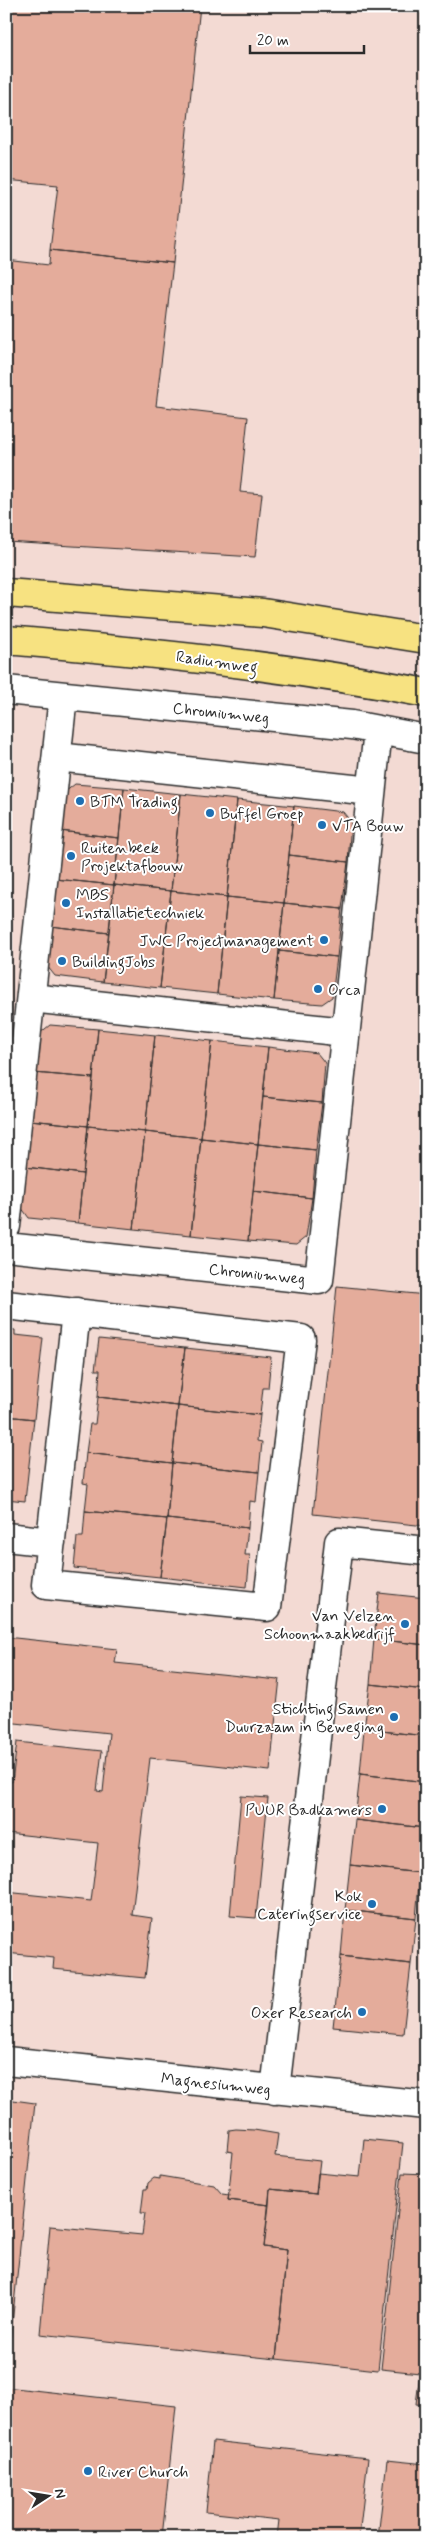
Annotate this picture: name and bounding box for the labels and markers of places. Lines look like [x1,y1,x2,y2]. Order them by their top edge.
place label: BTM Trading [90,792,178,814]
marker: BTM Trading [74,795,86,807]
place label: Buffel Groep [220,804,304,825]
marker: Buffel Groep [204,807,216,819]
place label: VTA Bouw [332,816,403,837]
marker: VTA Bouw [316,819,328,831]
place label: Ruitenbeek Projektafbouw [81,838,183,877]
marker: Ruitenbeek Projektafbouw [65,850,77,862]
place label: MBS Installatietechniek [76,885,204,924]
marker: MBS Installatietechniek [60,897,72,909]
place label: JWC Projectmanagement [139,931,314,953]
marker: JWC Projectmanagement [318,934,330,946]
place label: BuildingJobs [72,952,155,974]
marker: BuildingJobs [56,955,68,967]
place label: Orca [328,980,361,1001]
marker: Orca [312,983,324,995]
place label: Van Velzen Schoonmaakbedrijf [264,1606,395,1645]
marker: Van Velzen Schoonmaakbedrijf [399,1618,411,1630]
place label: Stichting Samen Duurzaam in Beweging [225,1699,384,1739]
marker: Stichting Samen Duurzaam in Beweging [388,1711,400,1723]
place label: PUUR Badkamers [245,1800,372,1821]
marker: PUUR Badkamers [376,1803,388,1815]
place label: Kok Cateringservice [257,1886,362,1926]
marker: Kok Cateringservice [366,1898,378,1910]
place label: Oxer Research [251,2003,352,2024]
marker: Oxer Research [356,2006,368,2018]
place label: River Church [98,2462,188,2483]
marker: River Church [82,2465,94,2477]

